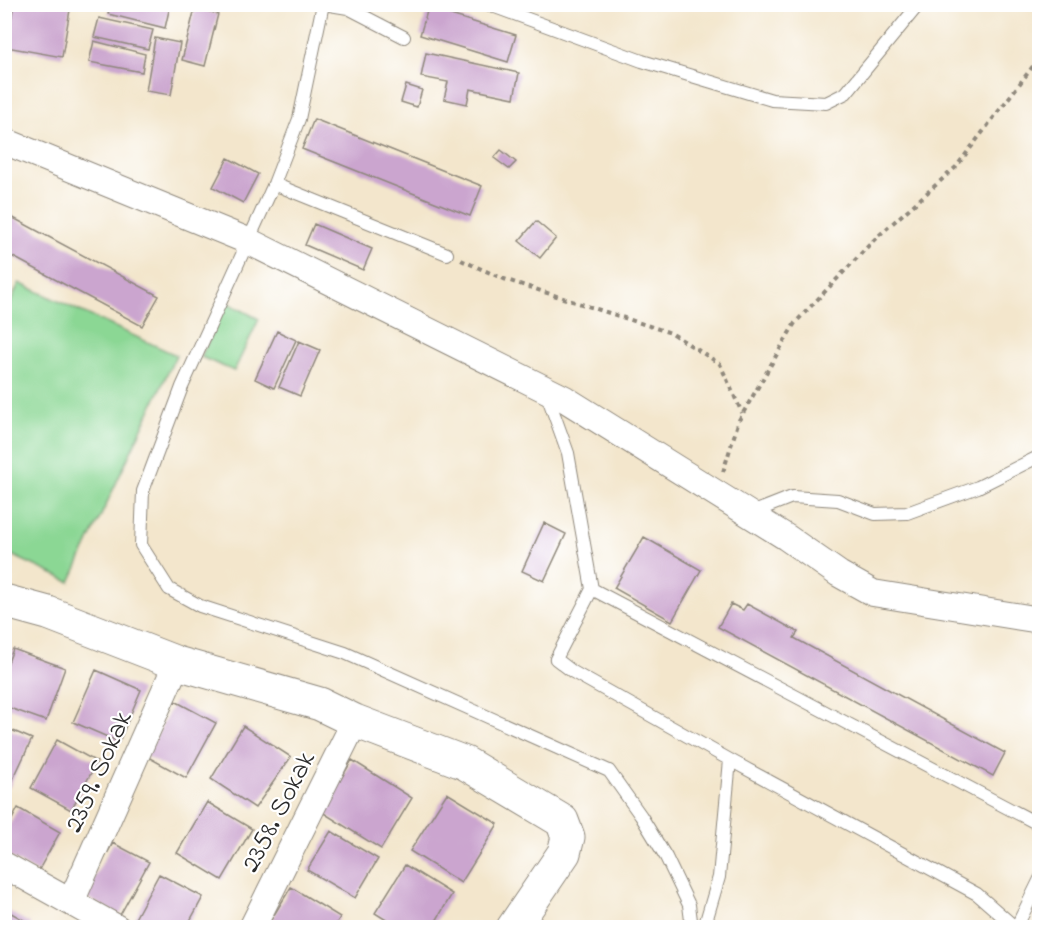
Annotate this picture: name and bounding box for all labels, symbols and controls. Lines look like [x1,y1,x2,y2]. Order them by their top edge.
street label: 2359. Sokak [55,705,143,839]
street label: 2358. Sokak [232,745,326,879]

